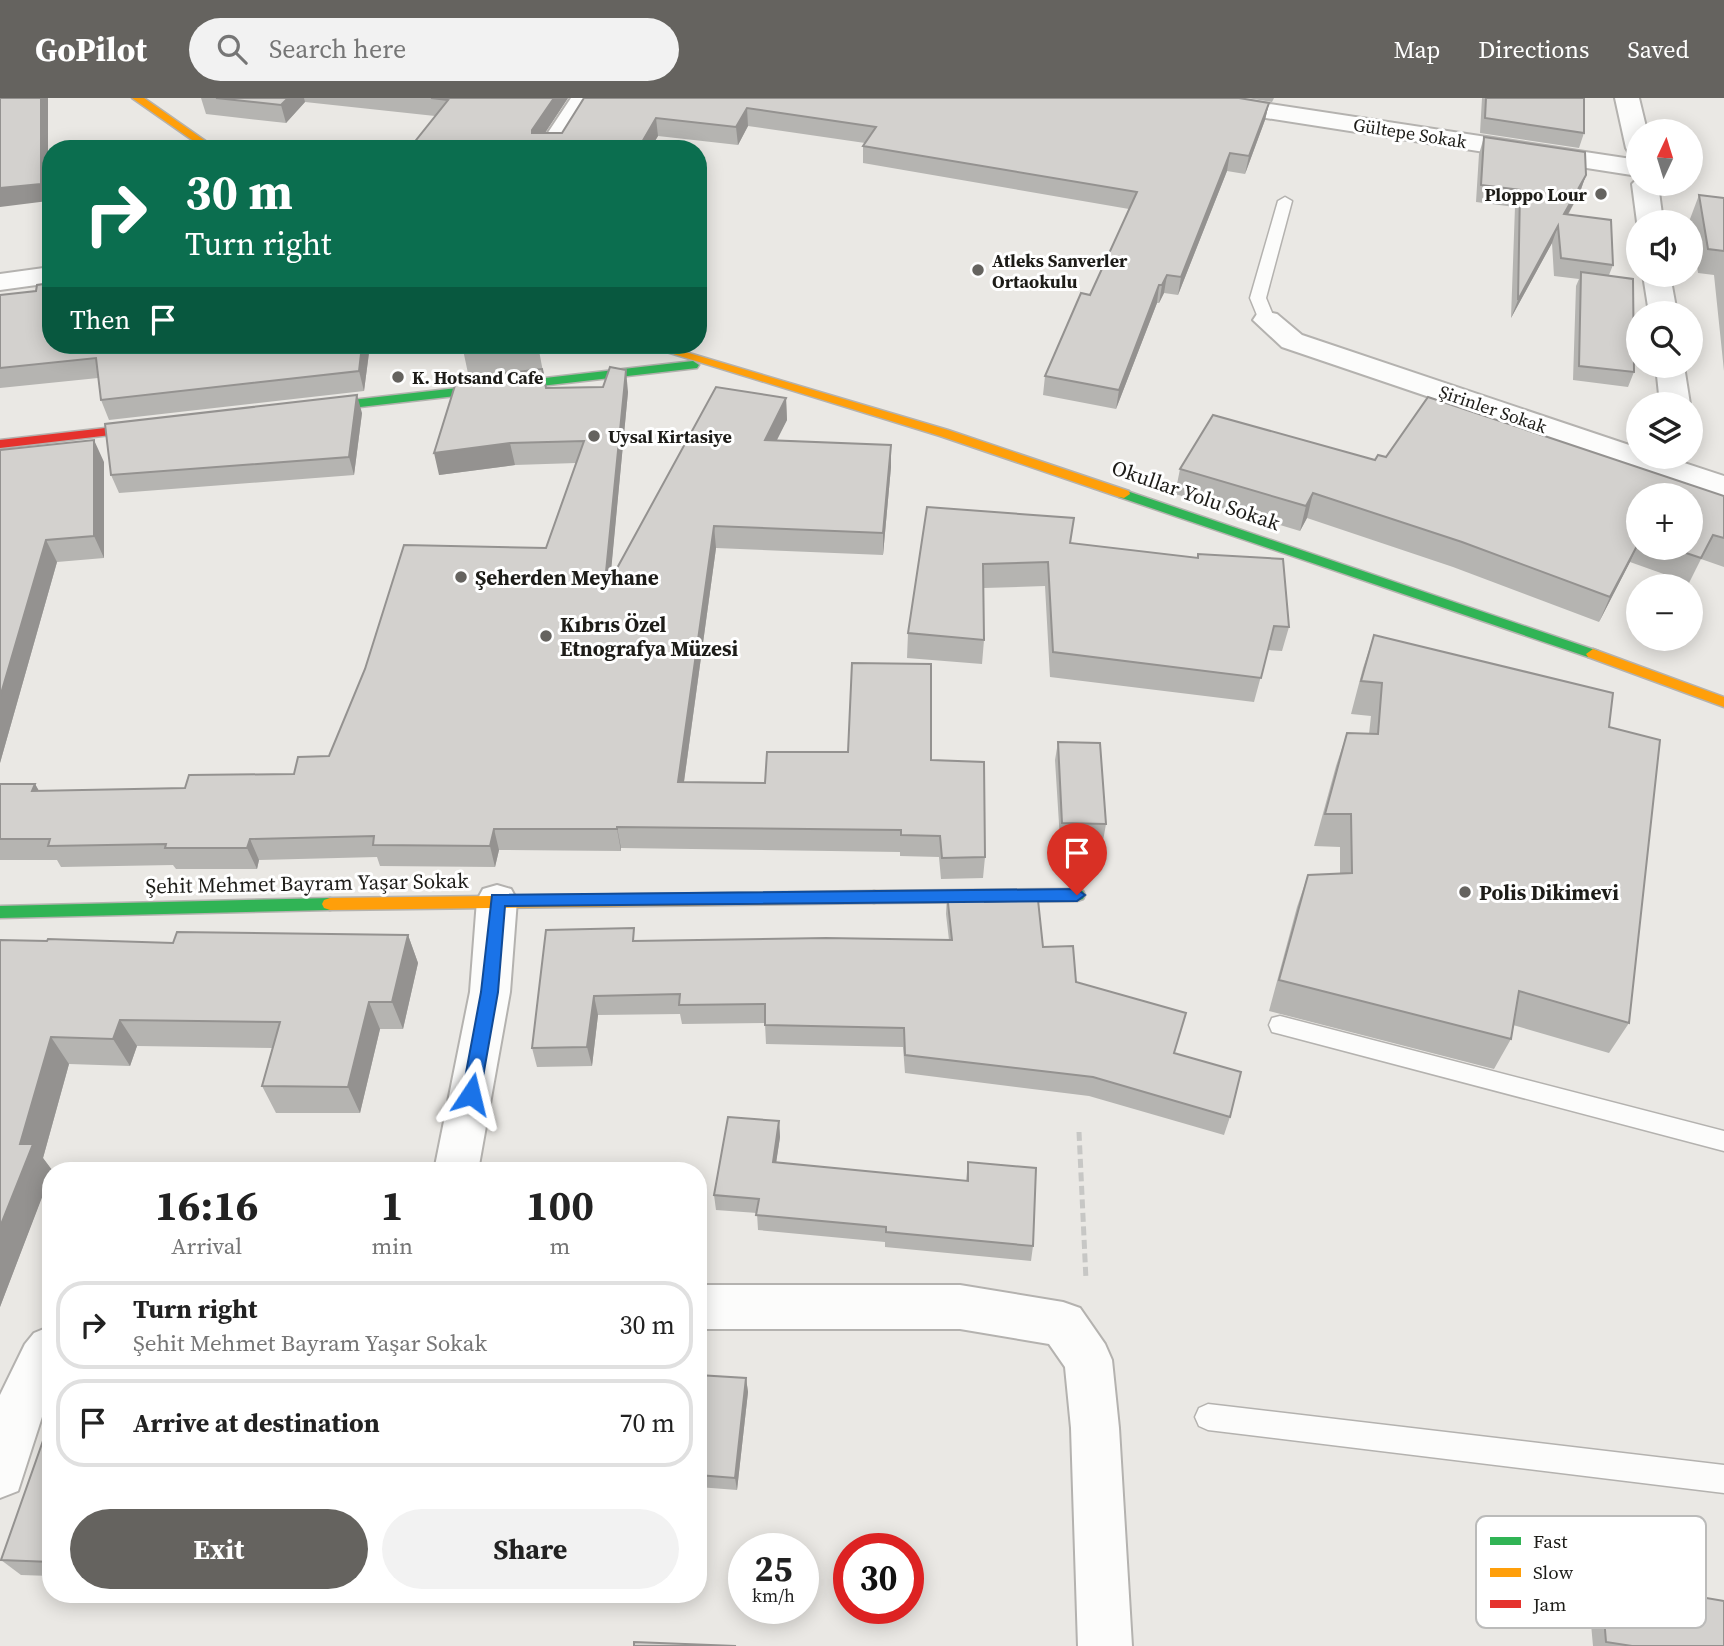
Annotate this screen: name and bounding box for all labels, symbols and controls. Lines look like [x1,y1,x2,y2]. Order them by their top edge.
search box [189,18,679,81]
text: GoPilot [35,27,147,72]
icon: search [213,30,251,68]
text: Search here [269,31,406,67]
text: Map [1393,33,1440,66]
text: Directions [1478,33,1589,66]
text: Saved [1627,33,1689,66]
street label: Gültepe Sokak [1351,112,1469,154]
north arrow [1626,119,1703,196]
map controls [1626,119,1703,651]
text: 30 m [185,158,293,225]
icon: right [70,168,161,259]
place label: Ploppo Lour [1485,182,1588,207]
marker: Ploppo Lour [1593,186,1609,202]
button: sound [1626,210,1703,287]
text: Turn right [185,222,331,266]
place label: Atleks Sanverler Ortaokulu [992,248,1128,294]
marker: Atleks Sanverler Ortaokulu [970,262,986,278]
icon: arrive [144,301,182,339]
button: search [1626,301,1703,378]
text: Then [70,302,130,338]
place label: K. Hotsand Cafe [412,365,543,390]
marker: K. Hotsand Cafe [390,369,406,385]
street label: Şirinler Sokak [1436,379,1550,439]
button: layers [1626,392,1703,469]
place label: Uysal Kirtasiye [608,424,732,449]
marker: Uysal Kirtasiye [586,428,602,444]
street label: Okullar Yolu Sokak [1108,453,1285,538]
button: + [1626,483,1703,560]
place label: Şeherden Meyhane [475,563,659,592]
marker: Şeherden Meyhane [453,569,469,585]
button: − [1626,574,1703,651]
place label: Kıbrıs Özel Etnografya Müzesi [560,610,739,663]
marker: Kıbrıs Özel Etnografya Müzesi [538,628,554,644]
pin [1047,823,1107,895]
icon: arrive [1058,834,1096,872]
street label: Şehit Mehmet Bayram Yaşar Sokak [145,866,469,900]
place label: Polis Dikimevi [1479,878,1619,907]
marker: Polis Dikimevi [1457,884,1473,900]
position arrow [434,1057,508,1131]
text: 16:16 [155,1176,259,1234]
text: 1 [381,1176,404,1234]
text: 100 [526,1176,594,1234]
text: Arrival [171,1230,242,1262]
text: min [371,1230,413,1262]
text: m [550,1230,570,1262]
text: Turn right [133,1291,257,1327]
icon: right [74,1306,112,1344]
text: 30 m [620,1307,675,1343]
text: Şehit Mehmet Bayram Yaşar Sokak [133,1327,487,1359]
icon: arrive [74,1404,112,1442]
text: Arrive at destination [133,1405,380,1441]
text: 70 m [620,1405,675,1441]
button: Exit [70,1509,368,1589]
button: Share [382,1509,679,1589]
legend [1476,1516,1706,1628]
text: Fast [1533,1528,1568,1554]
speed limit sign: 30 [833,1533,924,1624]
text: 25 [755,1545,792,1593]
text: Slow [1533,1559,1574,1585]
text: km/h [752,1583,795,1608]
text: Jam [1532,1591,1566,1617]

